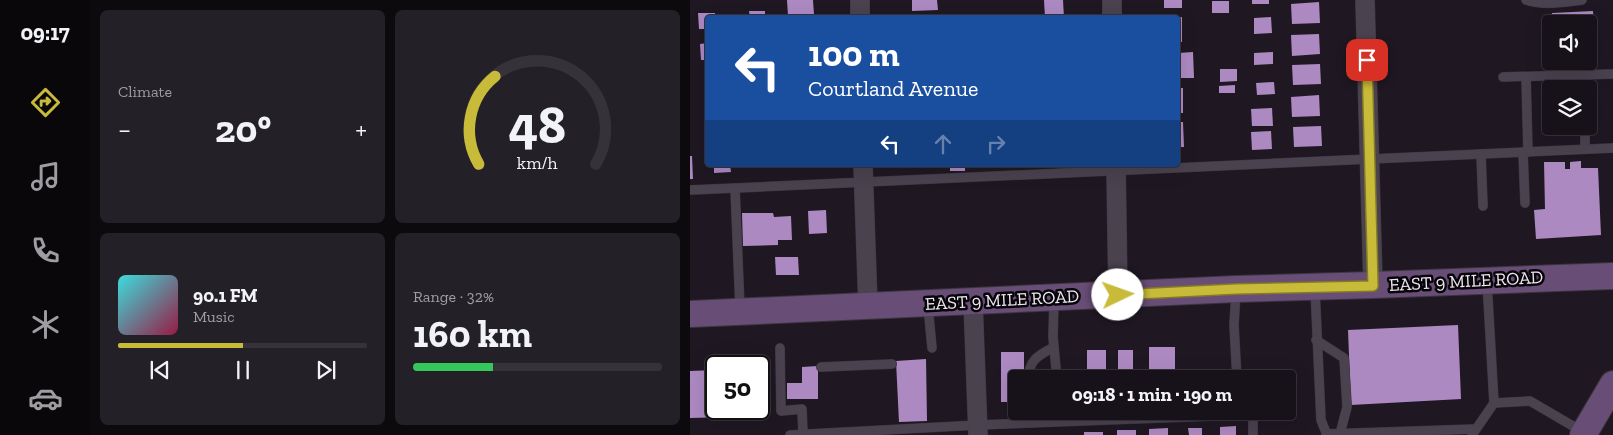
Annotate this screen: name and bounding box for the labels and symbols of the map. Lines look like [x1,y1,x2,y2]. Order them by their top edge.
pin [1346,39,1388,81]
street label: EAST 9 MILE ROAD [1388,266,1544,296]
position arrow [1091,268,1143,320]
street label: EAST 9 MILE ROAD [924,285,1080,315]
speed limit sign: 50 [705,355,770,420]

